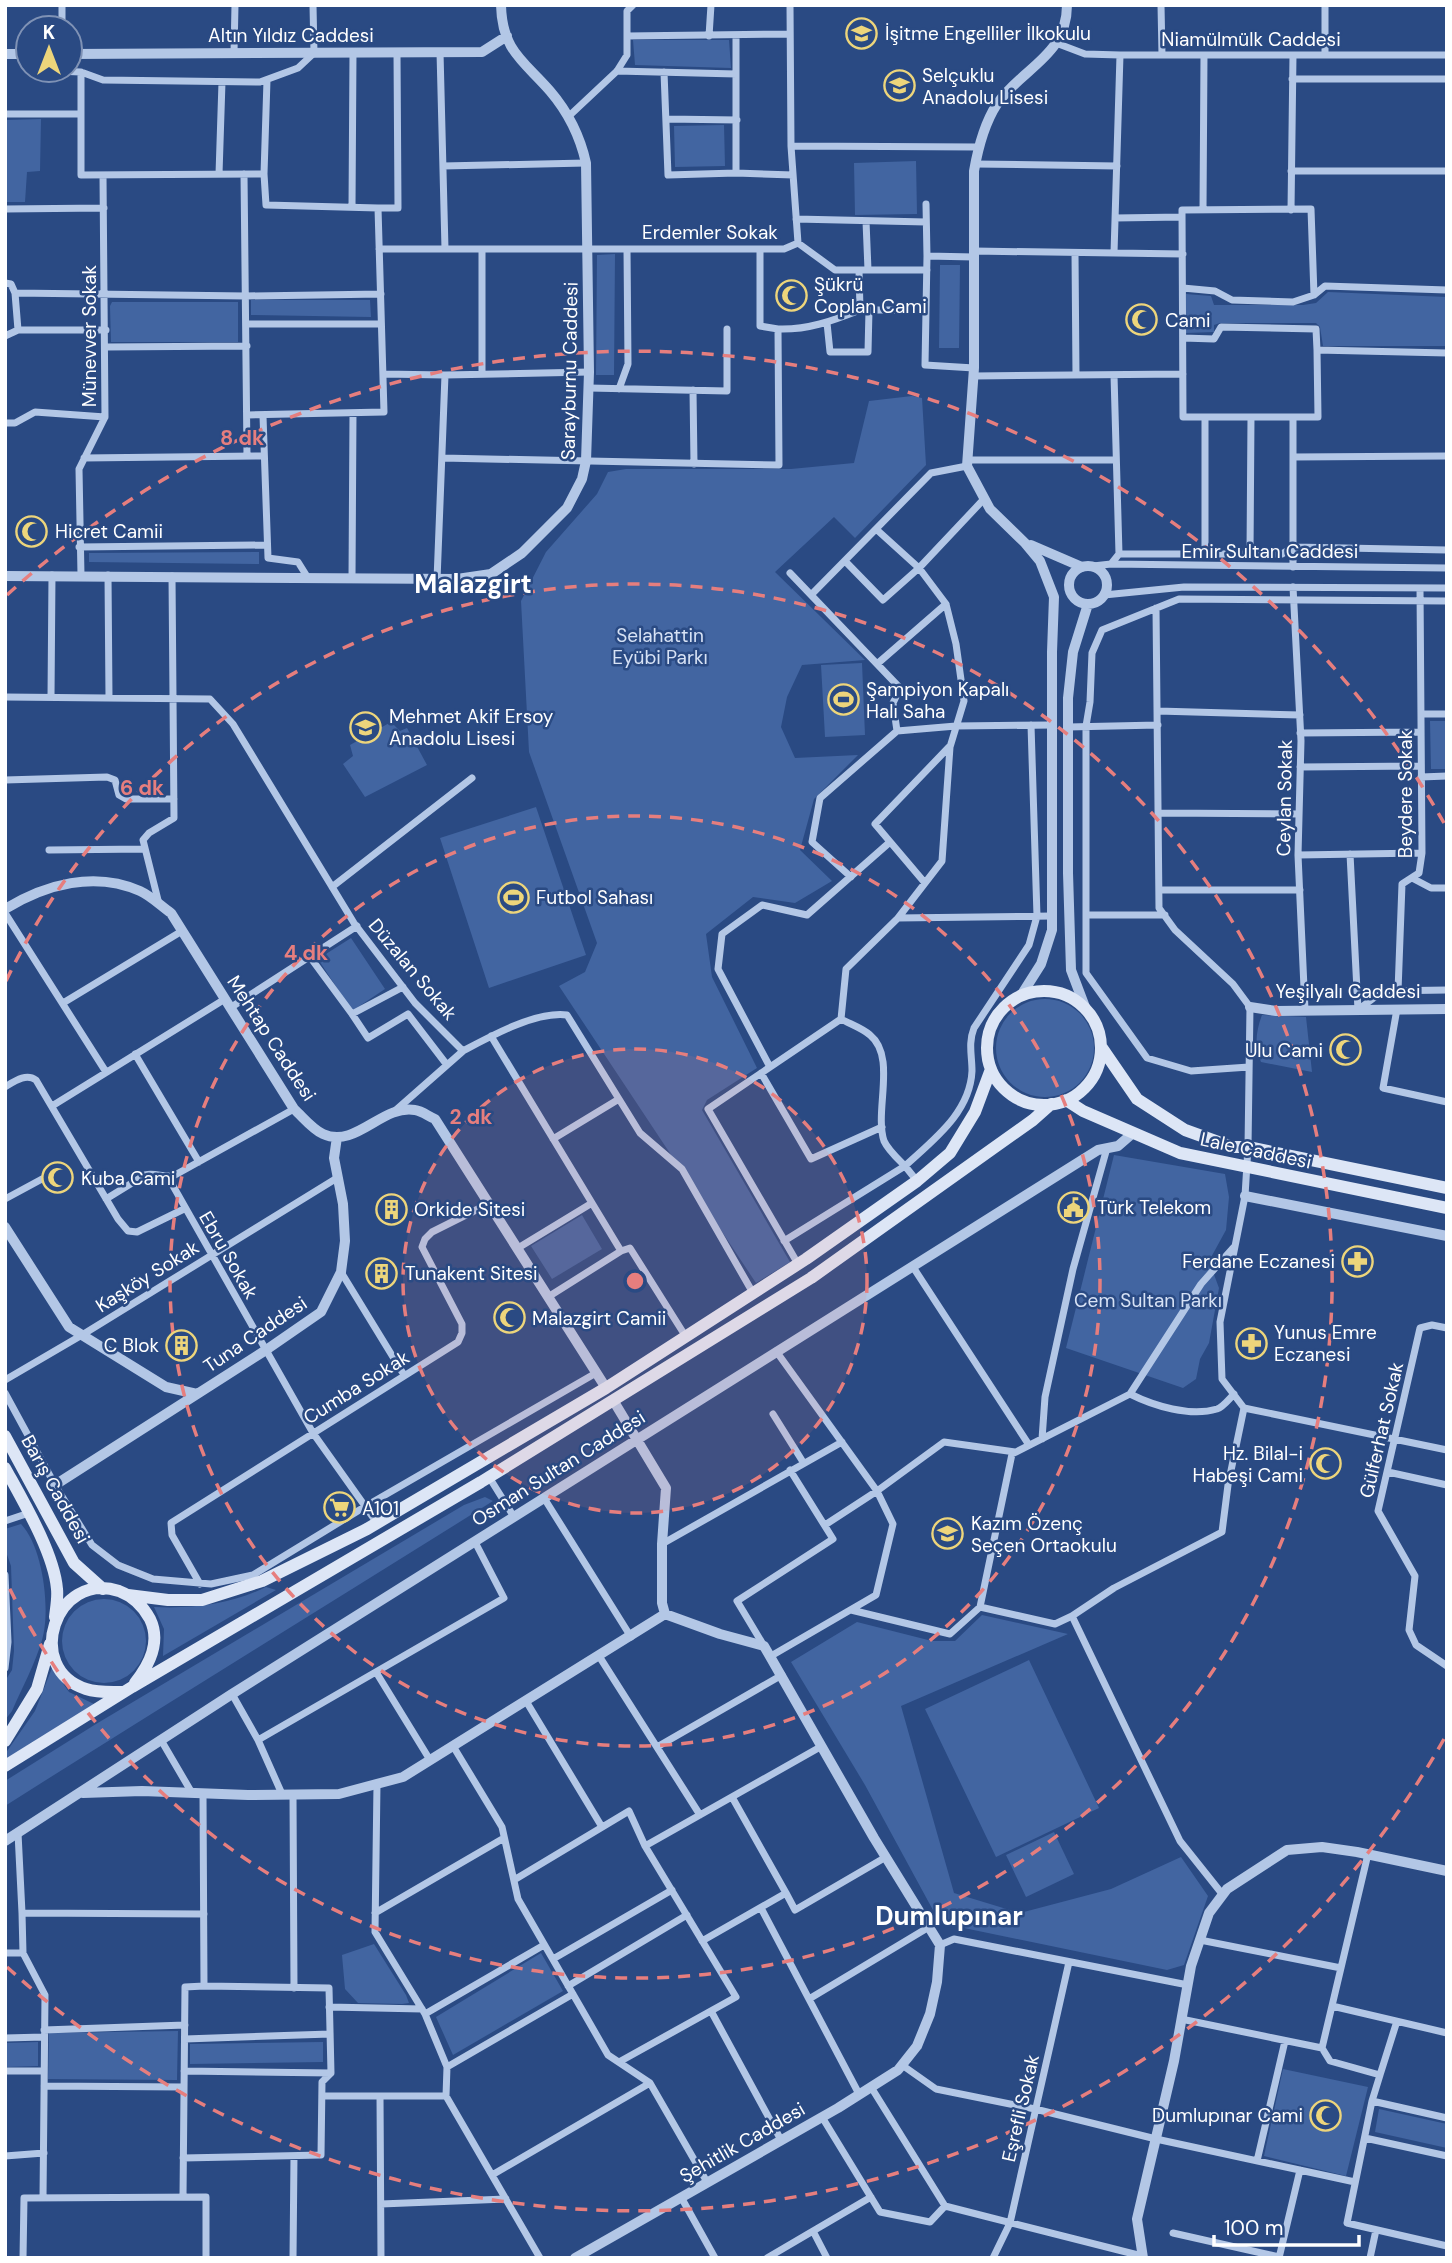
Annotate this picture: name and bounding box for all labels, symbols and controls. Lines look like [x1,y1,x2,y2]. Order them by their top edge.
north arrow [14,14,84,84]
school or university icon: İşitme Engelliler İlkokulu [845,16,879,50]
text: K [43,20,55,45]
place label: İşitme Engelliler İlkokulu [885,21,1091,46]
street label: Altın Yıldız Caddesi [208,23,374,48]
street label: Niamülmülk Caddesi [1161,27,1341,52]
place label: Selçuklu Anadolu Lisesi [922,63,1048,110]
school or university icon: Selçuklu Anadolu Lisesi [882,69,916,103]
street label: Erdemler Sokak [642,220,778,245]
street label: Münevver Sokak [77,264,102,407]
place label: Şükrü Coplan Cami [814,272,927,319]
mosque icon: Şükrü Coplan Cami [774,278,808,312]
street label: Sarayburnu Caddesi [555,282,584,460]
mosque icon: Cami [1125,303,1159,337]
place label: Cami [1165,308,1210,333]
text: 8 dk [220,424,264,452]
mosque icon: Hicret Camii [15,514,49,548]
place label: Hicret Camii [55,519,163,544]
street label: Emir Sultan Caddesi [1182,539,1358,564]
district label: Malazgirt [414,567,532,601]
park label: Selahattin Eyübi Parkı [612,623,708,670]
place label: Şampiyon Kapalı Halı Saha [866,677,1009,724]
sports icon: Şampiyon Kapalı Halı Saha [826,683,860,717]
place label: Mehmet Akif Ersoy Anadolu Lisesi [389,704,554,751]
school or university icon: Mehmet Akif Ersoy Anadolu Lisesi [349,710,383,744]
street label: Beydere Sokak [1393,729,1418,858]
street label: Ceylan Sokak [1271,739,1298,857]
text: 6 dk [120,774,164,802]
sports icon: Futbol Sahası [496,880,530,914]
place label: Futbol Sahası [536,885,653,910]
street label: Düzalan Sokak [363,913,463,1026]
text: 4 dk [284,939,328,967]
street label: Mehtap Caddesi [222,971,322,1106]
street label: Yeşilyalı Caddesi [1275,979,1421,1004]
mosque icon: Ulu Cami [1329,1033,1363,1067]
place label: Ulu Cami [1245,1038,1323,1063]
text: 2 dk [450,1103,492,1131]
street label: Lale Caddesi [1198,1127,1314,1174]
mosque icon: Kuba Cami [41,1161,75,1195]
place label: Kuba Cami [81,1166,175,1191]
public building icon: Türk Telekom [1057,1190,1091,1224]
building icon: Orkide Sitesi [374,1192,408,1226]
place label: Türk Telekom [1097,1195,1211,1220]
place label: Orkide Sitesi [414,1197,525,1222]
street label: Ebru Sokak [193,1207,264,1304]
street label: Kaşköy Sokak [91,1235,204,1318]
pharmacy icon: Ferdane Eczanesi [1341,1244,1375,1278]
place label: Ferdane Eczanesi [1182,1249,1335,1274]
building icon: Tunakent Sitesi [365,1256,399,1290]
place label: Tunakent Sitesi [405,1261,538,1286]
centre of rings [623,1269,647,1293]
park label: Cem Sultan Parkı [1074,1288,1222,1313]
street label: Tuna Caddesi [199,1291,312,1378]
mosque icon: Malazgirt Camii [492,1301,526,1335]
place label: Malazgirt Camii [532,1306,666,1331]
place label: Yunus Emre Eczanesi [1274,1320,1377,1367]
pharmacy icon: Yunus Emre Eczanesi [1234,1326,1268,1360]
building icon: C Blok [165,1328,199,1362]
place label: C Blok [104,1333,159,1358]
street label: Cumba Sokak [299,1345,414,1430]
street label: Gülferhat Sokak [1354,1359,1409,1500]
street label: Osman Sultan Caddesi [467,1405,650,1532]
street label: Barış Caddesi [15,1431,96,1548]
place label: Hz. Bilal-i Habeşi Cami [1192,1441,1303,1488]
mosque icon: Hz. Bilal-i Habeşi Cami [1309,1447,1343,1481]
supermarket icon: A101 [322,1491,356,1525]
place label: A101 [362,1496,399,1521]
place label: Kazım Özenç Seçen Ortaokulu [971,1511,1117,1558]
school or university icon: Kazım Özenç Seçen Ortaokulu [931,1517,965,1551]
district label: Dumlupınar [875,1899,1023,1933]
street label: Eşrefli Sokak [996,2051,1045,2164]
street label: Şehitlik Caddesi [675,2096,809,2188]
mosque icon: Dumlupınar Cami [1309,2098,1343,2132]
place label: Dumlupınar Cami [1152,2103,1303,2128]
scale bar [1214,2204,1359,2248]
text: 100 m [1224,2214,1284,2242]

